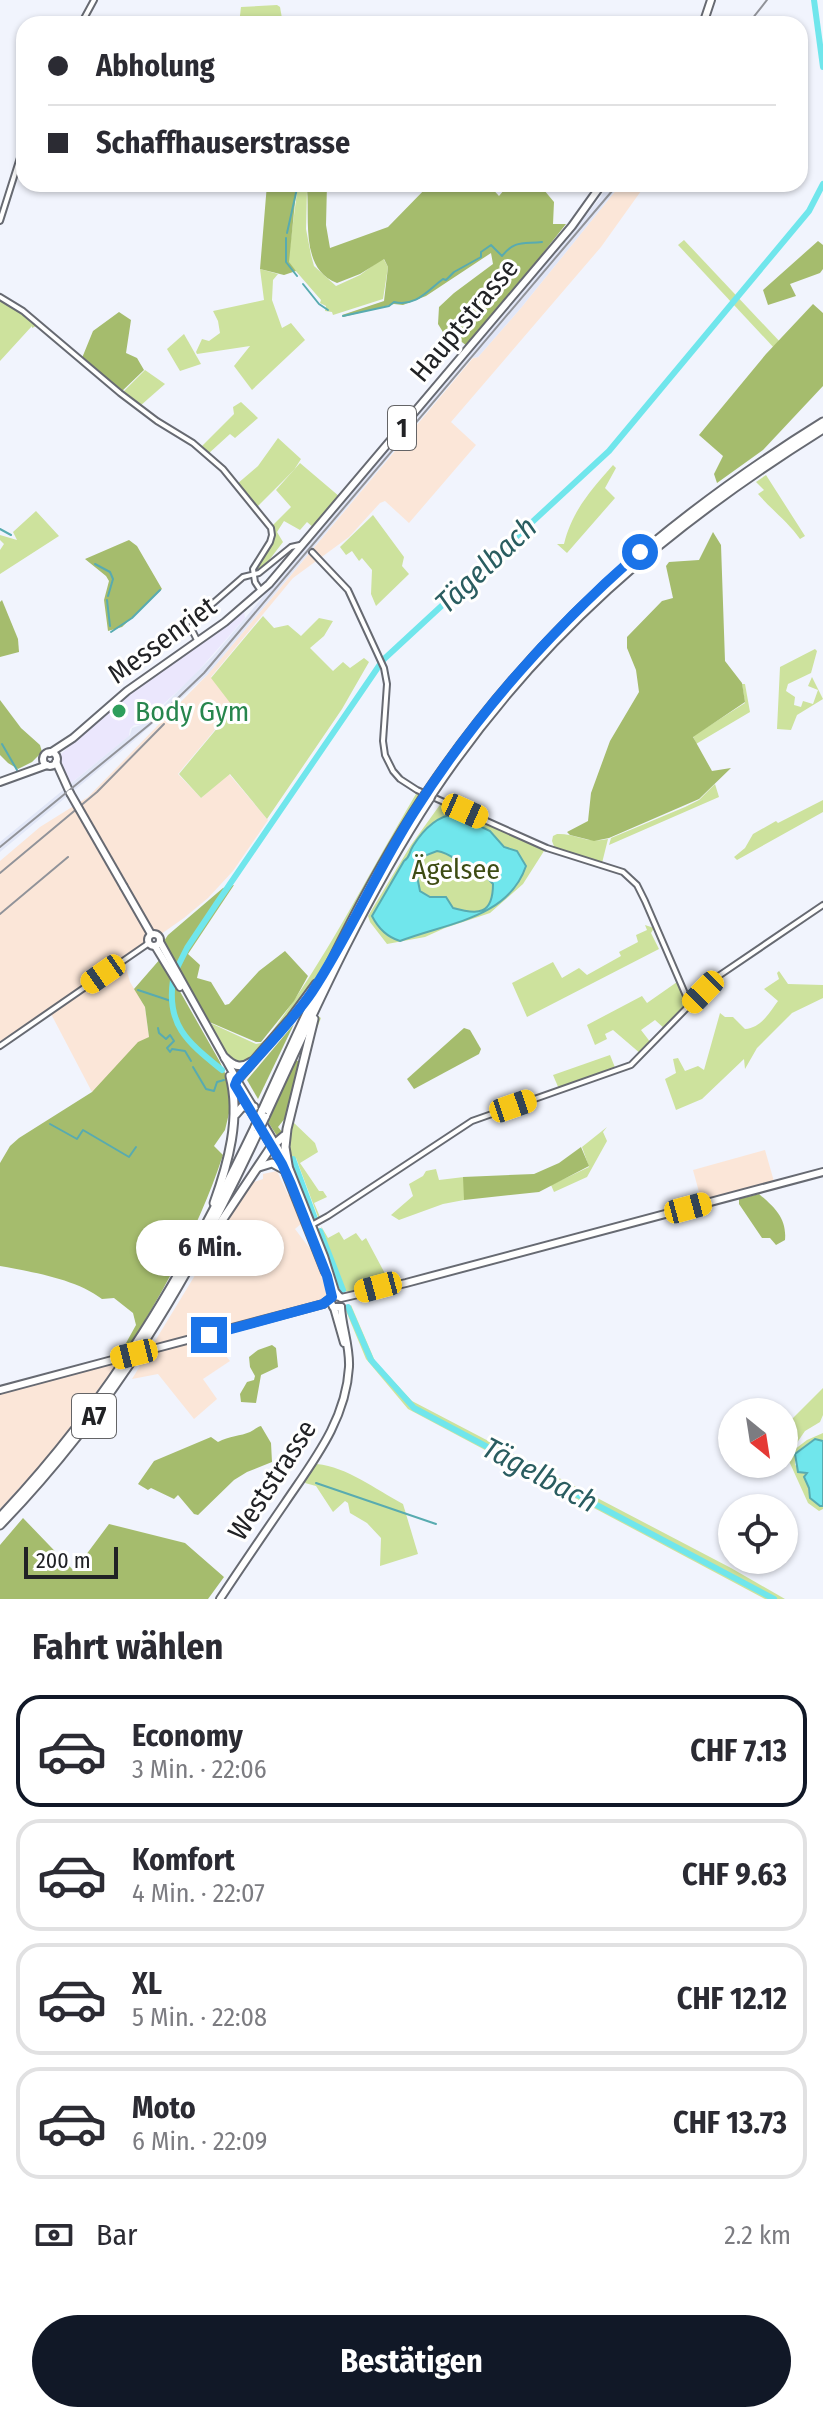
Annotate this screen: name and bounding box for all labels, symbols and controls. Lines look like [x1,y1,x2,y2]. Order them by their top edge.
text: Abholung [96,48,215,84]
text: Schaffhauserstrasse [96,125,350,161]
street label: Hauptstrasse [403,252,525,388]
road number: 1 [388,406,416,450]
water label: Tägelbach [428,509,544,621]
route start [622,534,658,570]
street label: Messenriet [101,589,223,690]
place label: Body Gym [135,695,249,728]
marker: Body Gym [110,702,128,720]
car [438,790,492,832]
park label: Ägelsee [412,853,500,886]
car [76,950,130,998]
car [678,966,728,1018]
car [486,1087,540,1125]
car [662,1190,714,1226]
callout: 6 Min. [135,1219,283,1275]
text: 6 Min. [178,1232,242,1263]
car [352,1269,404,1305]
route end [191,1317,227,1353]
car [108,1337,160,1371]
road number: A7 [72,1394,116,1438]
north arrow [718,1398,798,1478]
map controls [718,1398,798,1574]
street label: Weststrasse [221,1414,323,1546]
water label: Tägelbach [476,1430,604,1520]
button: locate [718,1494,798,1574]
scale bar [24,1543,118,1579]
text: 200 m [36,1547,91,1574]
text: Fahrt wählen [32,1625,223,1669]
icon: car [36,1715,108,1787]
text: Economy [132,1718,243,1754]
text: CHF 7.13 [690,1733,787,1769]
text: 3 Min. · 22:06 [132,1754,267,1785]
icon: car [36,1839,108,1911]
text: Komfort [132,1842,235,1878]
text: CHF 9.63 [682,1857,787,1893]
text: 4 Min. · 22:07 [132,1878,265,1909]
icon: car [36,1963,108,2035]
text: XL [132,1966,162,2002]
text: CHF 12.12 [677,1981,787,2017]
text: 5 Min. · 22:08 [132,2002,267,2033]
icon: car [36,2087,108,2159]
text: Moto [132,2090,196,2126]
text: CHF 13.73 [673,2105,787,2141]
text: 6 Min. · 22:09 [132,2126,267,2157]
icon: cash [32,2213,76,2257]
text: Bar [96,2217,138,2253]
text: 2.2 km [724,2220,791,2251]
button: Bestätigen [32,2315,791,2407]

